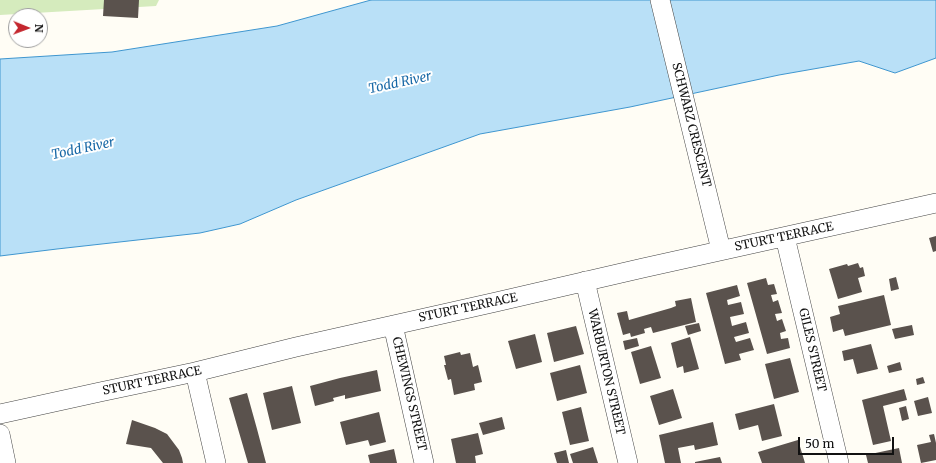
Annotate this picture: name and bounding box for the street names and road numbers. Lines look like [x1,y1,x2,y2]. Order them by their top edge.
street label: SCHWARZ CRESCENT [669,61,713,189]
street label: STURT TERRACE [733,220,835,254]
street label: STURT TERRACE [417,291,519,325]
street label: GILES STREET [795,307,829,393]
street label: WARBURTON STREET [584,308,628,436]
street label: CHEWINGS STREET [389,336,429,452]
street label: STURT TERRACE [101,364,203,398]

